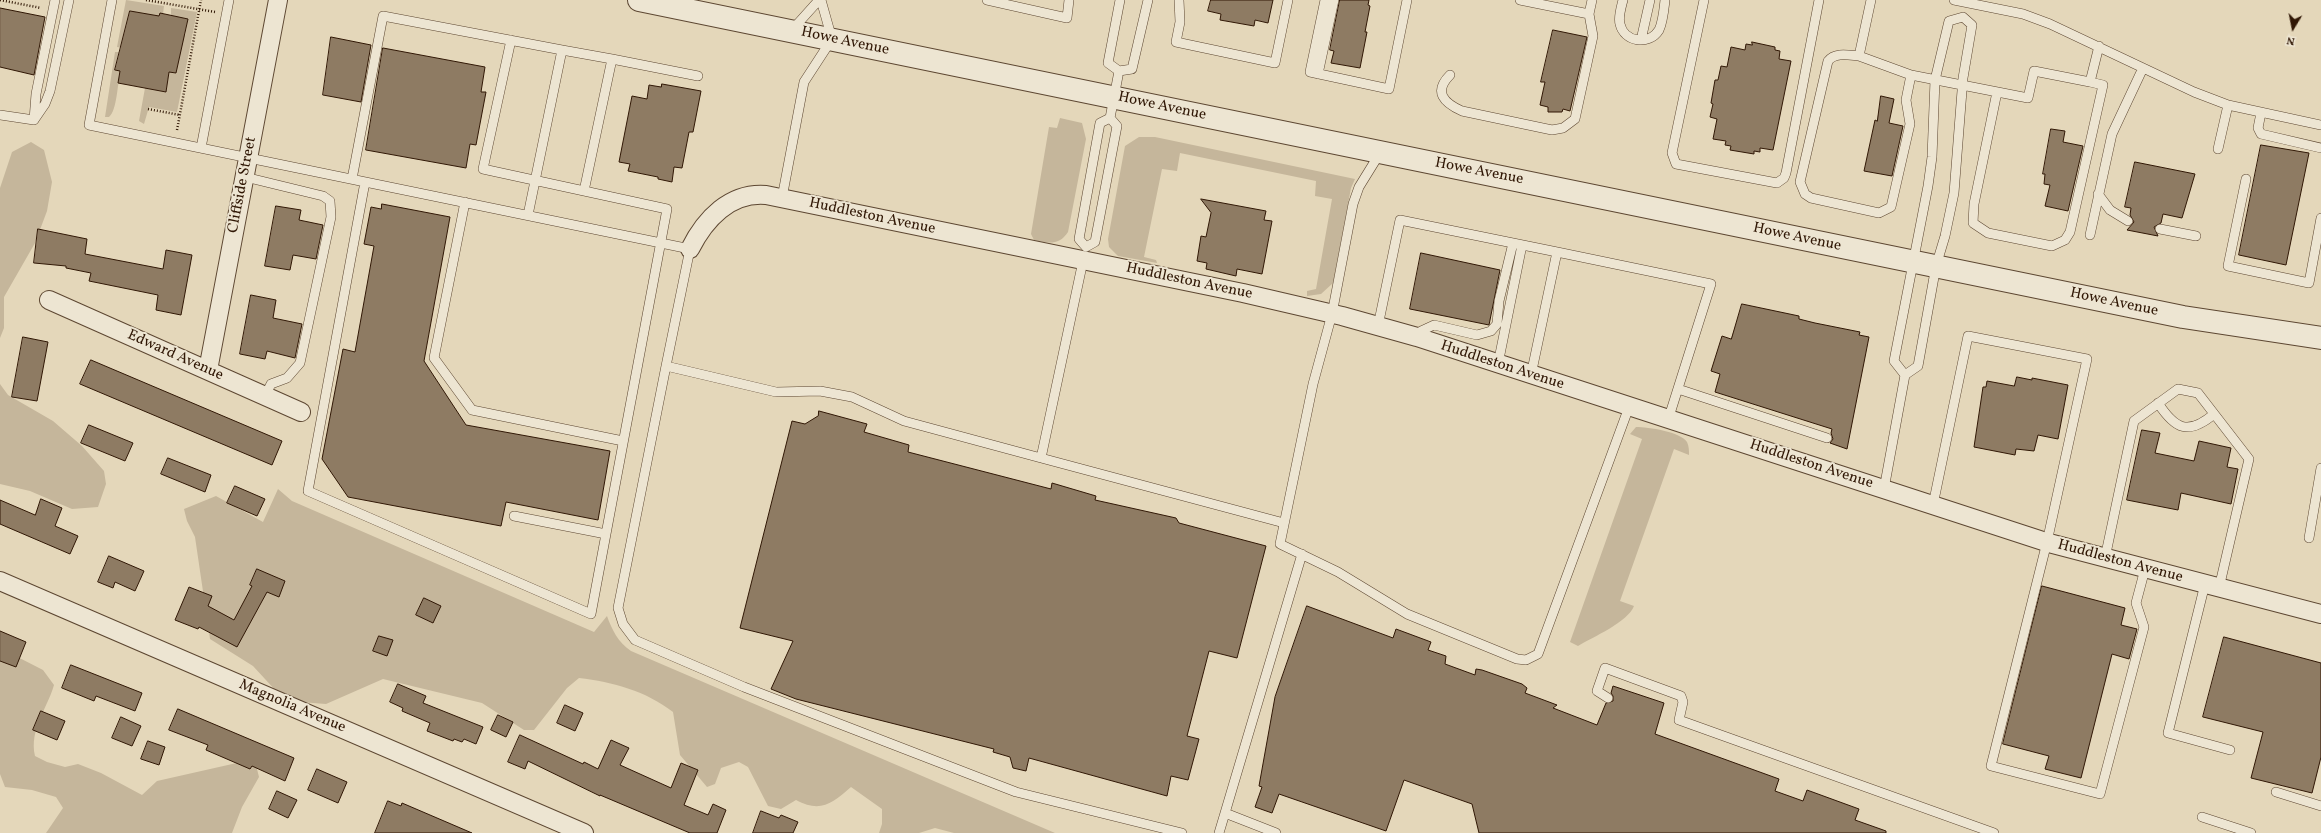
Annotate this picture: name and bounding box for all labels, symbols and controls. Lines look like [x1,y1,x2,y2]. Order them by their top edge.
north arrow [2273,8,2313,48]
street label: Howe Avenue [799,24,891,60]
text: N [2286,32,2296,48]
street label: Howe Avenue [1116,89,1208,125]
street label: Cliffside Street [225,135,261,235]
street label: Howe Avenue [1433,155,1525,189]
street label: Huddleston Avenue [807,195,937,239]
street label: Howe Avenue [1751,220,1843,256]
street label: Huddleston Avenue [1124,260,1254,304]
street label: Howe Avenue [2068,285,2160,321]
street label: Edward Avenue [124,327,226,385]
street label: Huddleston Avenue [1438,338,1566,394]
street label: Huddleston Avenue [1747,437,1875,493]
street label: Huddleston Avenue [2055,537,2185,587]
street label: Magnolia Avenue [236,676,348,738]

